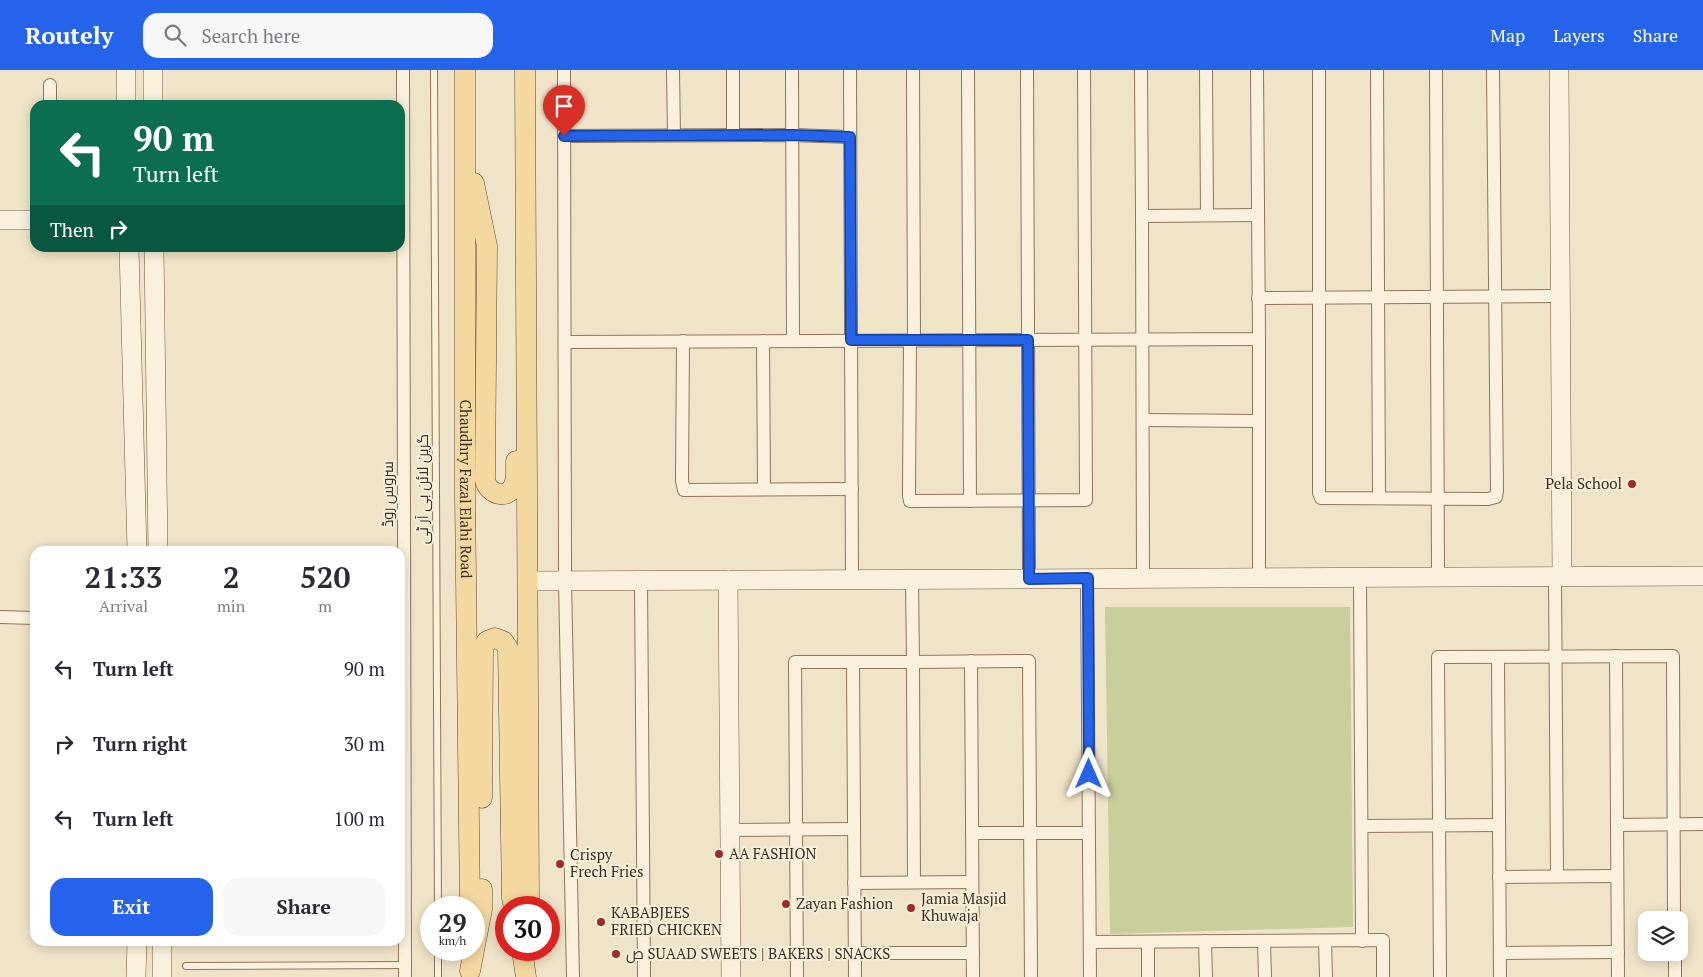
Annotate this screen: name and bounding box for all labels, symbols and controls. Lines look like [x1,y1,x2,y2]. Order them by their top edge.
search box [143,13,493,58]
text: Routely [25,19,113,51]
icon: search [161,21,189,49]
text: Search here [201,23,300,48]
text: Map [1490,23,1525,47]
text: Layers [1553,23,1605,47]
text: Share [1633,23,1678,47]
pin [543,85,585,136]
icon: arrive [550,92,578,120]
text: 90 m [133,115,214,161]
icon: left [50,120,115,185]
text: Turn left [133,159,219,188]
icon: right [104,215,132,243]
text: Then [50,217,94,242]
street label: Chaudhry Fazal Elahi Road [456,399,477,579]
street label: گرین لائن بی آر ٹی [412,434,433,544]
street label: سروس روڈ [377,461,398,527]
place label: Pela School [1545,473,1622,493]
marker: Pela School [1626,478,1638,490]
text: 21:33 [84,557,163,597]
text: 2 [223,557,240,597]
text: 520 [300,557,351,597]
text: Arrival [99,595,148,617]
text: min [217,595,245,617]
text: m [318,595,332,617]
icon: left [50,655,78,683]
text: Turn left [93,656,174,681]
text: 90 m [344,656,385,681]
icon: right [50,730,78,758]
text: Turn right [93,731,187,756]
text: 30 m [344,731,385,756]
position arrow [1062,747,1114,799]
icon: left [50,805,78,833]
text: Turn left [93,806,174,831]
text: 100 m [334,806,385,831]
place label: AA FASHION [729,843,816,863]
place label: Crispy Frech Fries [570,844,643,881]
marker: AA FASHION [713,848,725,860]
marker: Crispy Frech Fries [554,858,566,870]
button: Exit [50,878,213,936]
button: Share [223,878,385,936]
place label: Jamia Masjid Khuwaja [921,888,1007,925]
place label: Zayan Fashion [796,893,893,913]
speed limit sign: 30 [495,896,560,961]
marker: Zayan Fashion [780,898,792,910]
place label: KABABJEES FRIED CHICKEN [611,902,722,939]
marker: Jamia Masjid Khuwaja [905,902,917,914]
text: 29 [438,906,467,939]
map controls [1638,911,1688,961]
button: layers [1638,911,1688,961]
marker: KABABJEES FRIED CHICKEN [595,916,607,928]
text: km/h [439,933,466,948]
place label: ص SUAAD SWEETS | BAKERS | SNACKS [626,943,890,964]
marker: ص SUAAD SWEETS | BAKERS | SNACKS [610,948,622,960]

